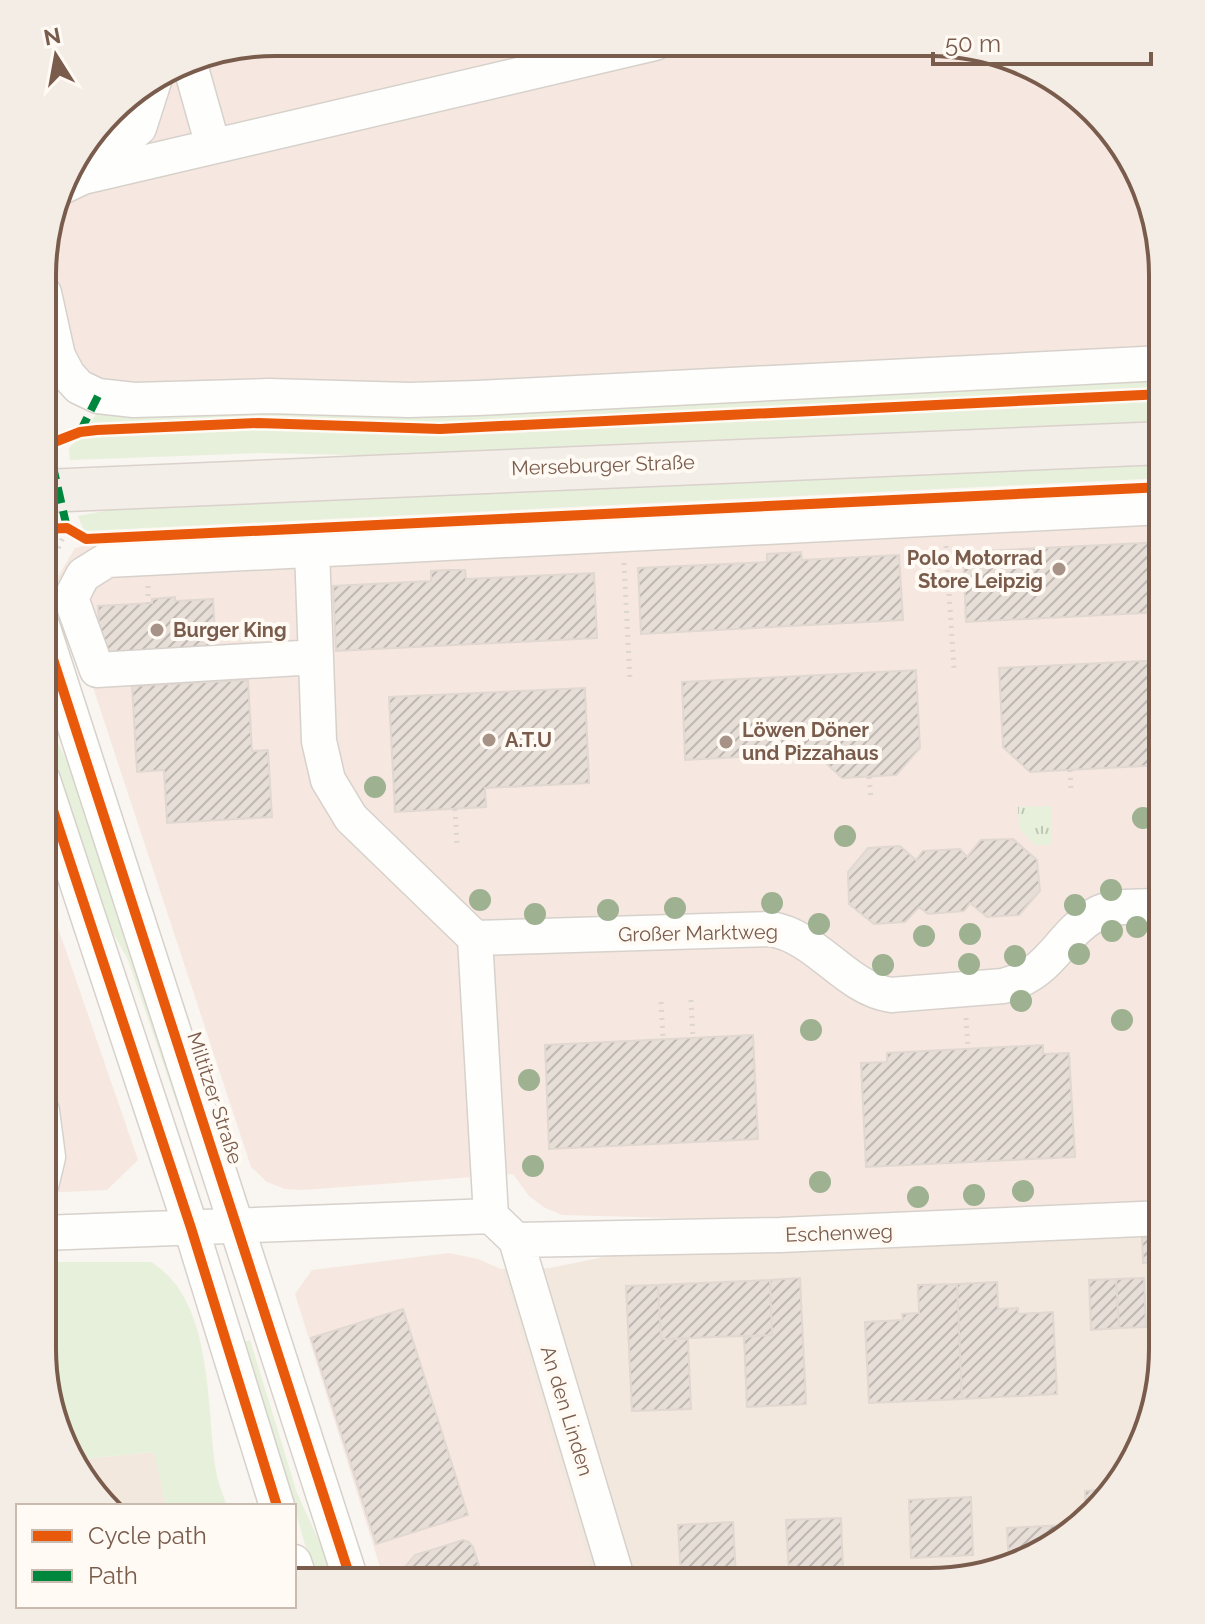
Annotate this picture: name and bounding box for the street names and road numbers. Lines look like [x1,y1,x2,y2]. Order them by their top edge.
street label: Merseburger Straße [511,450,695,480]
street label: Großer Marktweg [618,920,778,946]
street label: Miltitzer Straße [182,1029,248,1167]
street label: Eschenweg [785,1219,893,1247]
street label: An den Linden [536,1343,598,1479]

